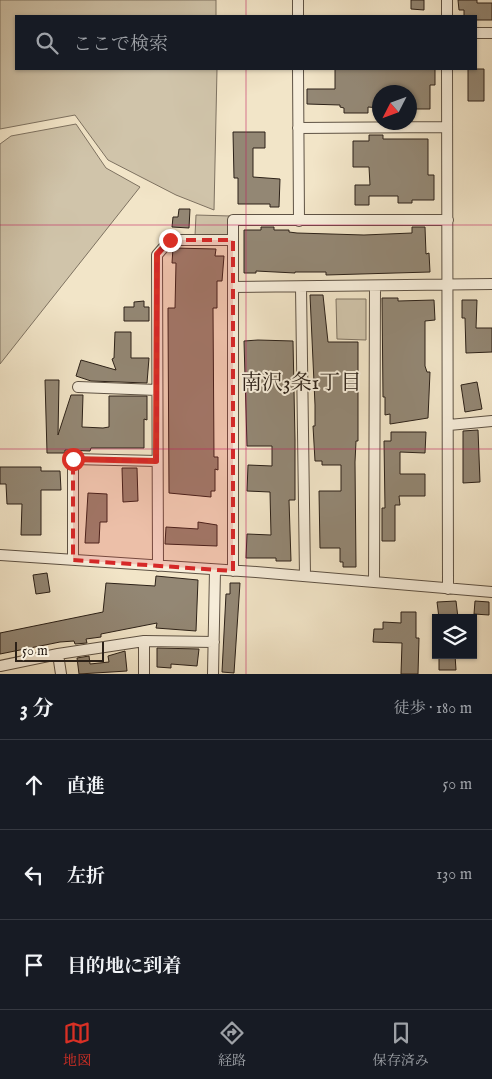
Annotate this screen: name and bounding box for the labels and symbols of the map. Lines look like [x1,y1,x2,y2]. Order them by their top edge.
north arrow [372,85,417,130]
route end [159,229,182,252]
district label: 南沢3条1丁目 [241,370,361,397]
route start [62,448,85,471]
scale bar [15,639,104,662]

